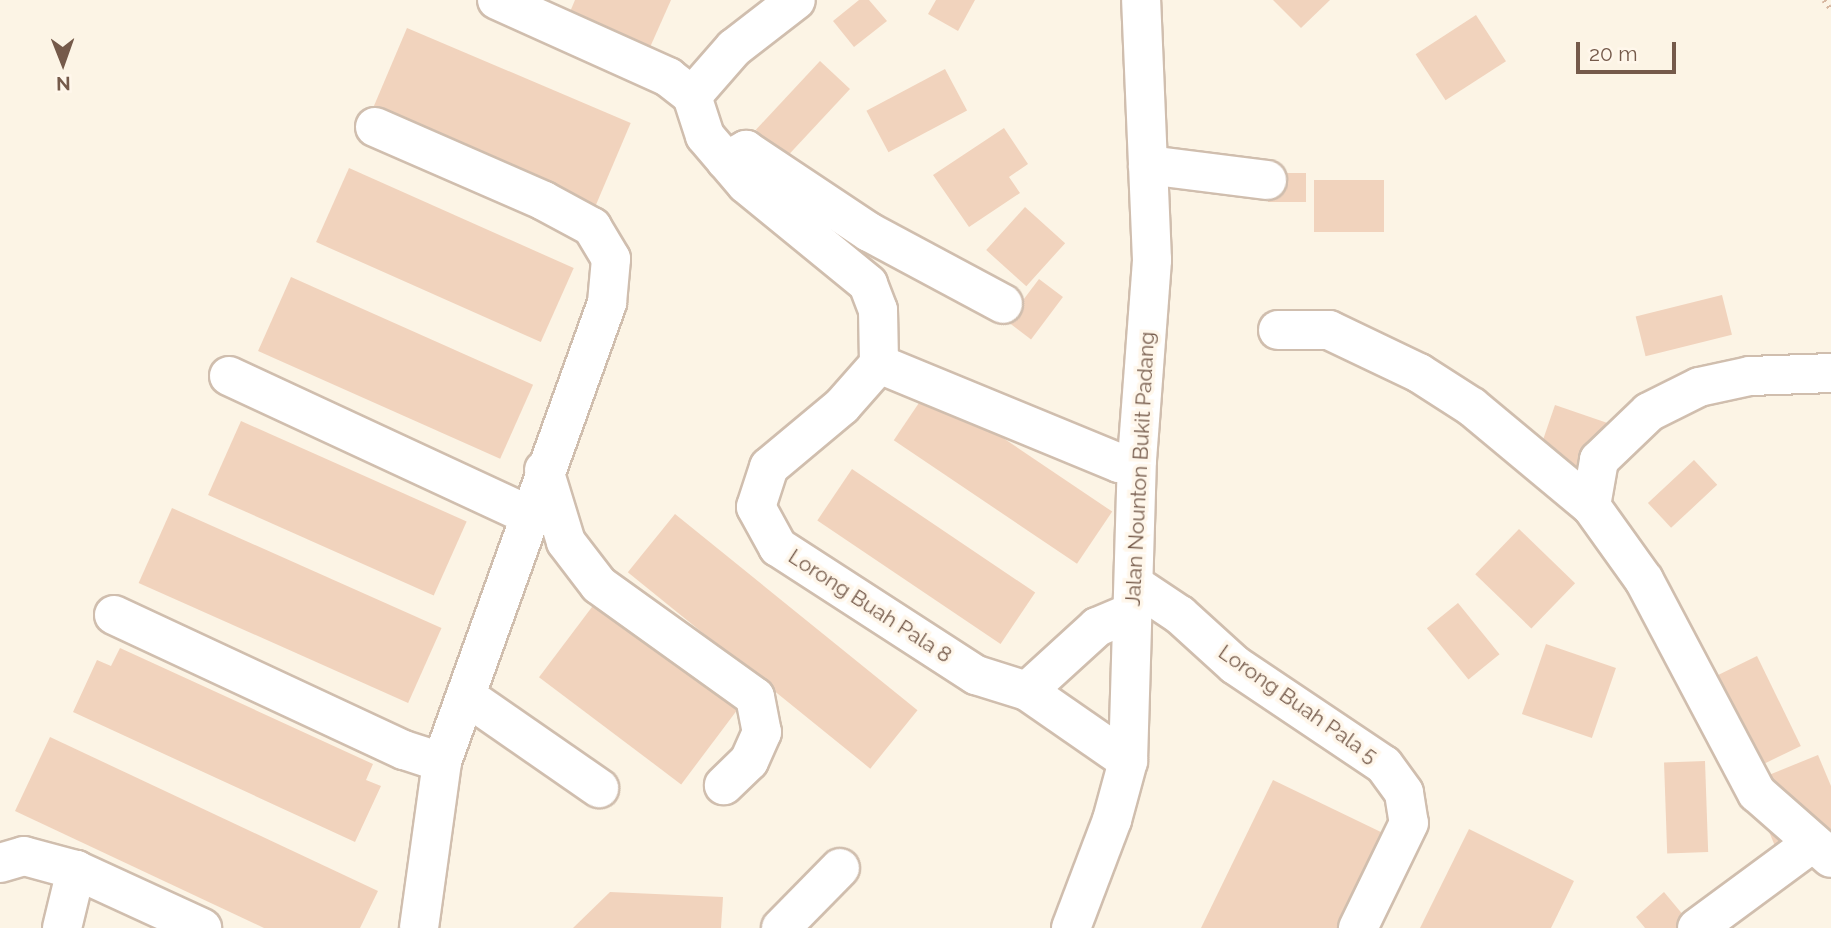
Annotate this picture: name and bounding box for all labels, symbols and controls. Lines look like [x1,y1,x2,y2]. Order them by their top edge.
north arrow [28,28,98,98]
scale bar [1579,28,1679,72]
text: 20 m [1589,41,1637,66]
text: N [56,73,71,95]
street label: Jalan Nounton Bukit Padang [1120,331,1160,607]
street label: Lorong Buah Pala 8 [784,544,956,668]
street label: Lorong Buah Pala 5 [1214,640,1382,768]

